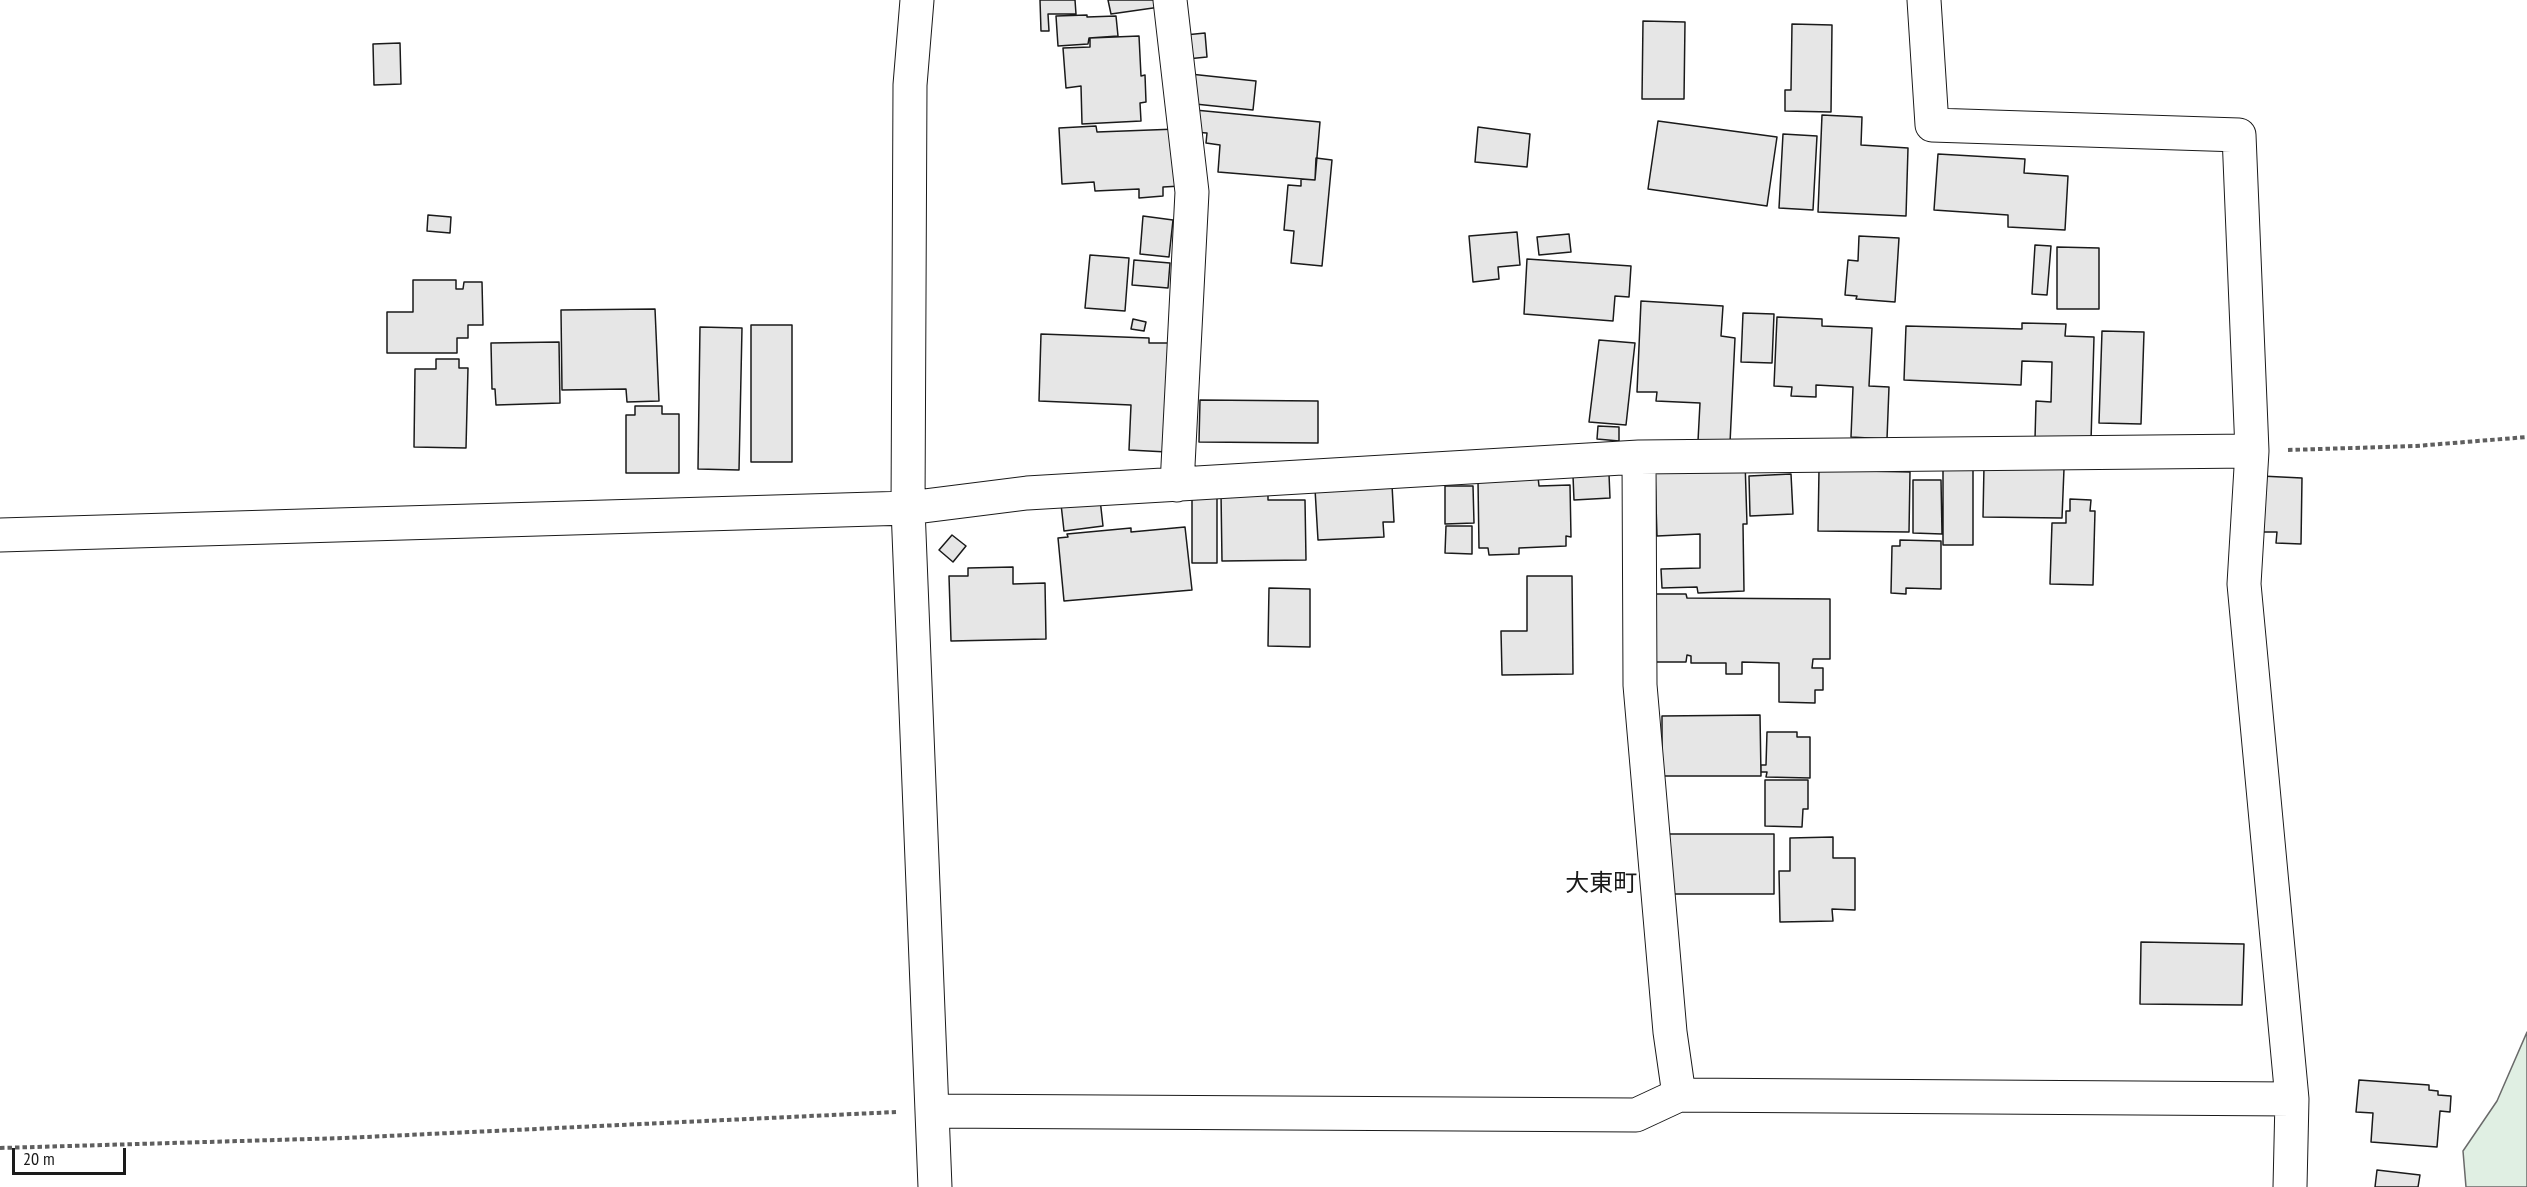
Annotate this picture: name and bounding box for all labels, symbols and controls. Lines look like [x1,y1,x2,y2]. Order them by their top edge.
district label: 大東町 [1565,870,1637,898]
scale bar [15,1136,129,1174]
text: 20 m [23,1147,55,1170]

